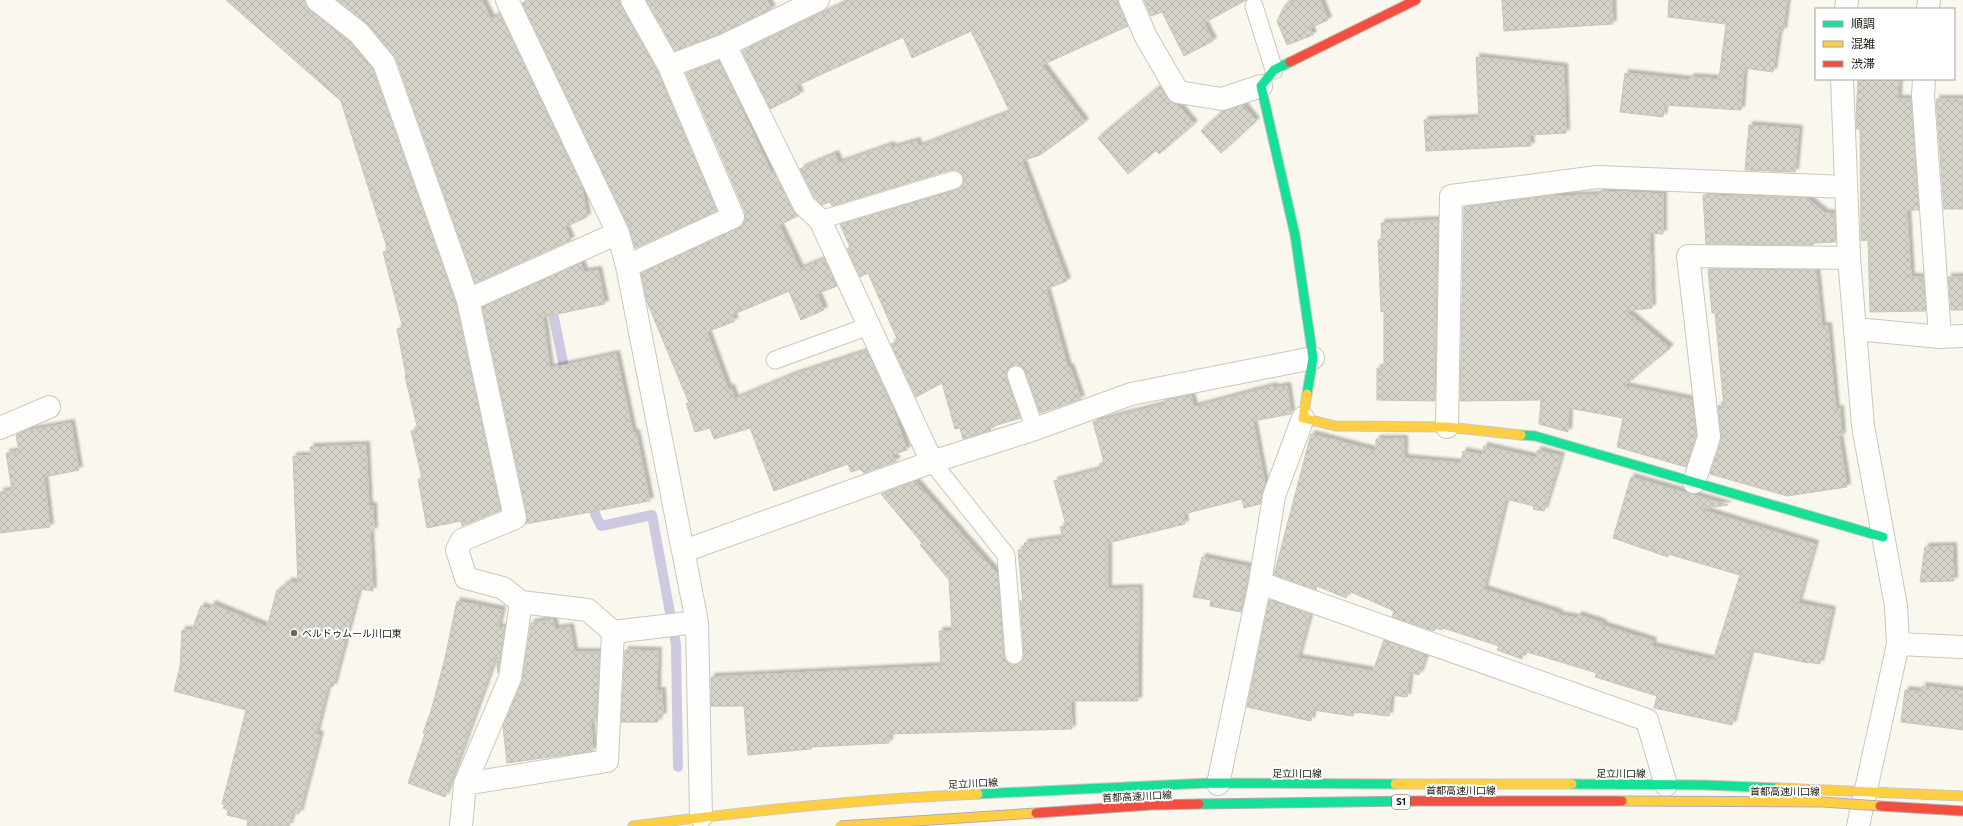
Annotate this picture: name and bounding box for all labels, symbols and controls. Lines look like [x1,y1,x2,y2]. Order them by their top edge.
legend [1815,8,1955,80]
text: 順調 [1851,16,1875,30]
text: 混雑 [1851,36,1875,50]
text: 渋滞 [1851,56,1875,70]
place label: ベルドゥムール川口東 [302,627,402,639]
marker: ベルドゥムール川口東 [289,628,299,638]
street label: 足立川口線 [1272,767,1322,779]
street label: 足立川口線 [1596,767,1646,779]
street label: 足立川口線 [948,776,998,790]
street label: 首都高速川口線 [1426,784,1496,796]
street label: 首都高速川口線 [1750,785,1820,797]
street label: 首都高速川口線 [1102,788,1172,804]
road number: S1 [1392,795,1410,809]

